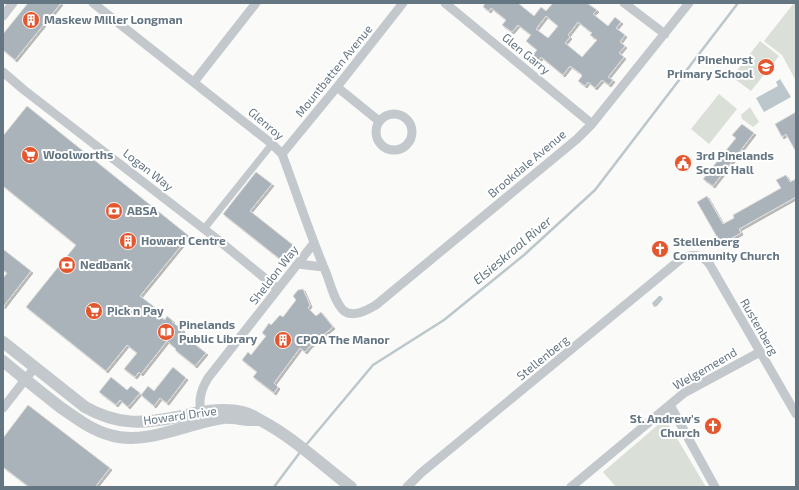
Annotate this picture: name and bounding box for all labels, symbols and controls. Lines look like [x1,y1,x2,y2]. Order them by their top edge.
building icon: Maskew Miller Longman [21,10,41,30]
place label: Maskew Miller Longman [44,12,183,26]
street label: Mountbatten Avenue [292,22,375,119]
street label: Glen Garry [500,30,554,77]
place label: Pinehurst Primary School [667,52,753,81]
school or university icon: Pinehurst Primary School [756,57,776,77]
street label: Glenroy [246,104,288,143]
street label: Brookdale Avenue [484,126,568,200]
supermarket icon: Woolworths [20,145,40,165]
street label: Logan Way [121,145,177,194]
place label: Woolworths [43,147,113,161]
place label: 3rd Pinelands Scout Hall [696,148,774,176]
public building icon: 3rd Pinelands Scout Hall [673,153,693,173]
bank icon: ABSA [104,201,124,221]
place label: ABSA [127,203,158,217]
water label: Elsieskraal River [469,212,555,288]
building icon: Howard Centre [118,231,138,251]
place label: Howard Centre [141,233,226,247]
place label: Stellenberg Community Church [673,234,780,263]
church icon: Stellenberg Community Church [650,239,670,259]
street label: Sheldon Way [246,242,301,307]
bank icon: Nedbank [57,255,77,275]
place label: Nedbank [80,257,131,271]
street label: Rustenberg [738,296,782,358]
supermarket icon: Pick n Pay [84,301,104,321]
place label: Pick n Pay [107,303,164,318]
place label: Pinelands Public Library [179,317,258,346]
library icon: Pinelands Public Library [156,322,176,342]
building icon: CPOA The Manor [273,330,293,350]
place label: CPOA The Manor [296,332,390,346]
street label: Stellenberg [513,332,571,382]
street label: Welgemeend [670,344,739,392]
street label: Howard Drive [142,403,217,427]
place label: St. Andrew's Church [630,411,700,439]
church icon: St. Andrew's Church [703,416,723,436]

